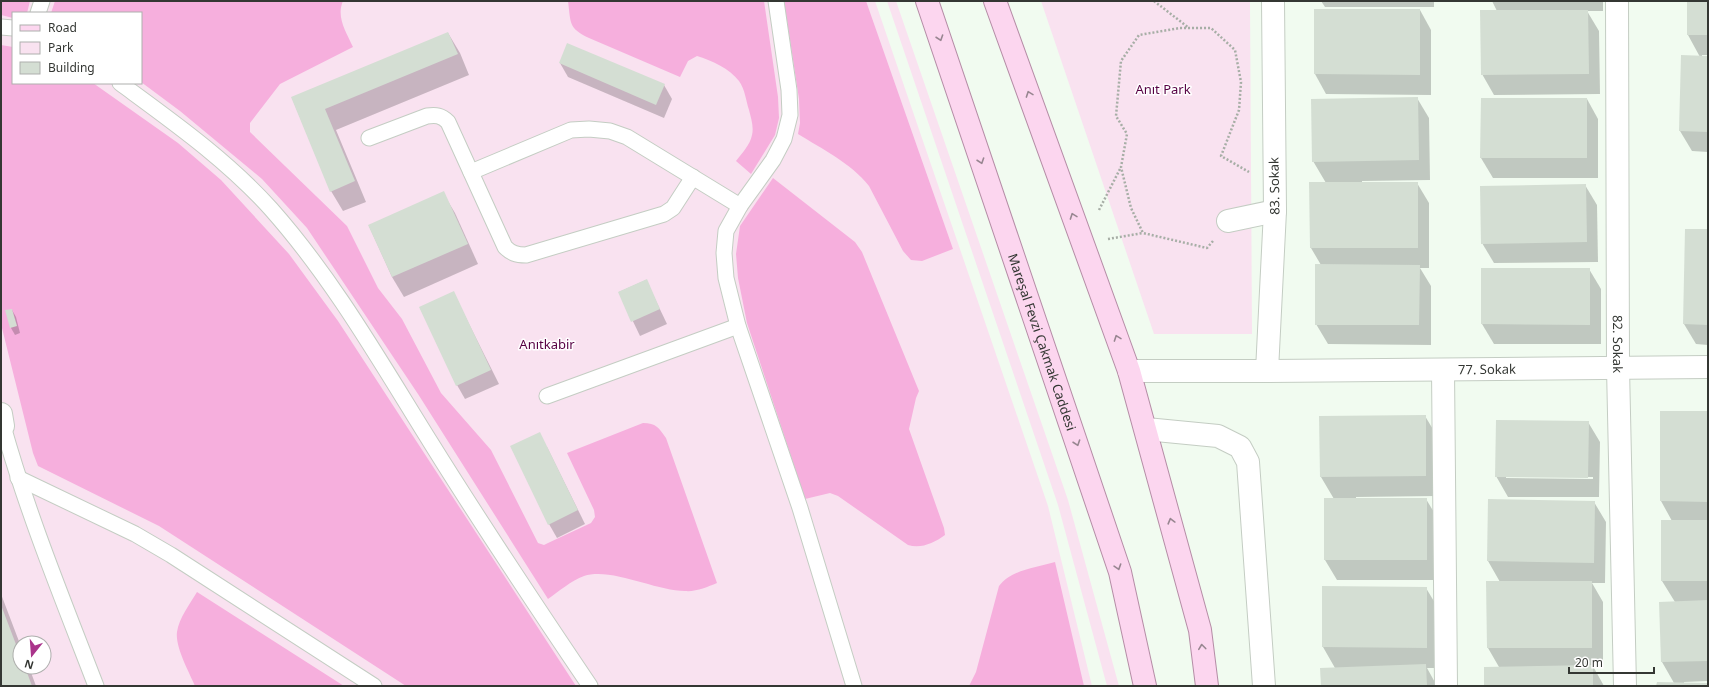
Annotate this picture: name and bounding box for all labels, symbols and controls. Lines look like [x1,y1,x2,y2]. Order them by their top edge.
legend [12,12,142,84]
text: Road [48,19,77,36]
one-way arrow [935,34,943,41]
text: Park [48,39,74,56]
text: Building [48,59,95,76]
park label: Anıt Park [1135,80,1191,98]
one-way arrow [1025,90,1033,97]
one-way arrow [977,157,985,164]
street label: 83. Sokak [1264,157,1284,215]
one-way arrow [1069,213,1077,220]
street label: Mareşal Fevzi Çakmak Caddesi [1004,251,1081,433]
street label: 82. Sokak [1609,315,1627,373]
park label: Anıtkabir [519,335,575,353]
one-way arrow [1114,335,1122,342]
street label: 77. Sokak [1458,360,1516,378]
one-way arrow [1072,440,1080,447]
one-way arrow [1167,518,1176,525]
one-way arrow [1113,563,1122,570]
north arrow [12,635,52,675]
one-way arrow [1198,644,1207,650]
scale bar [1569,649,1654,675]
text: 20 m [1575,654,1603,671]
text: N [22,657,35,674]

